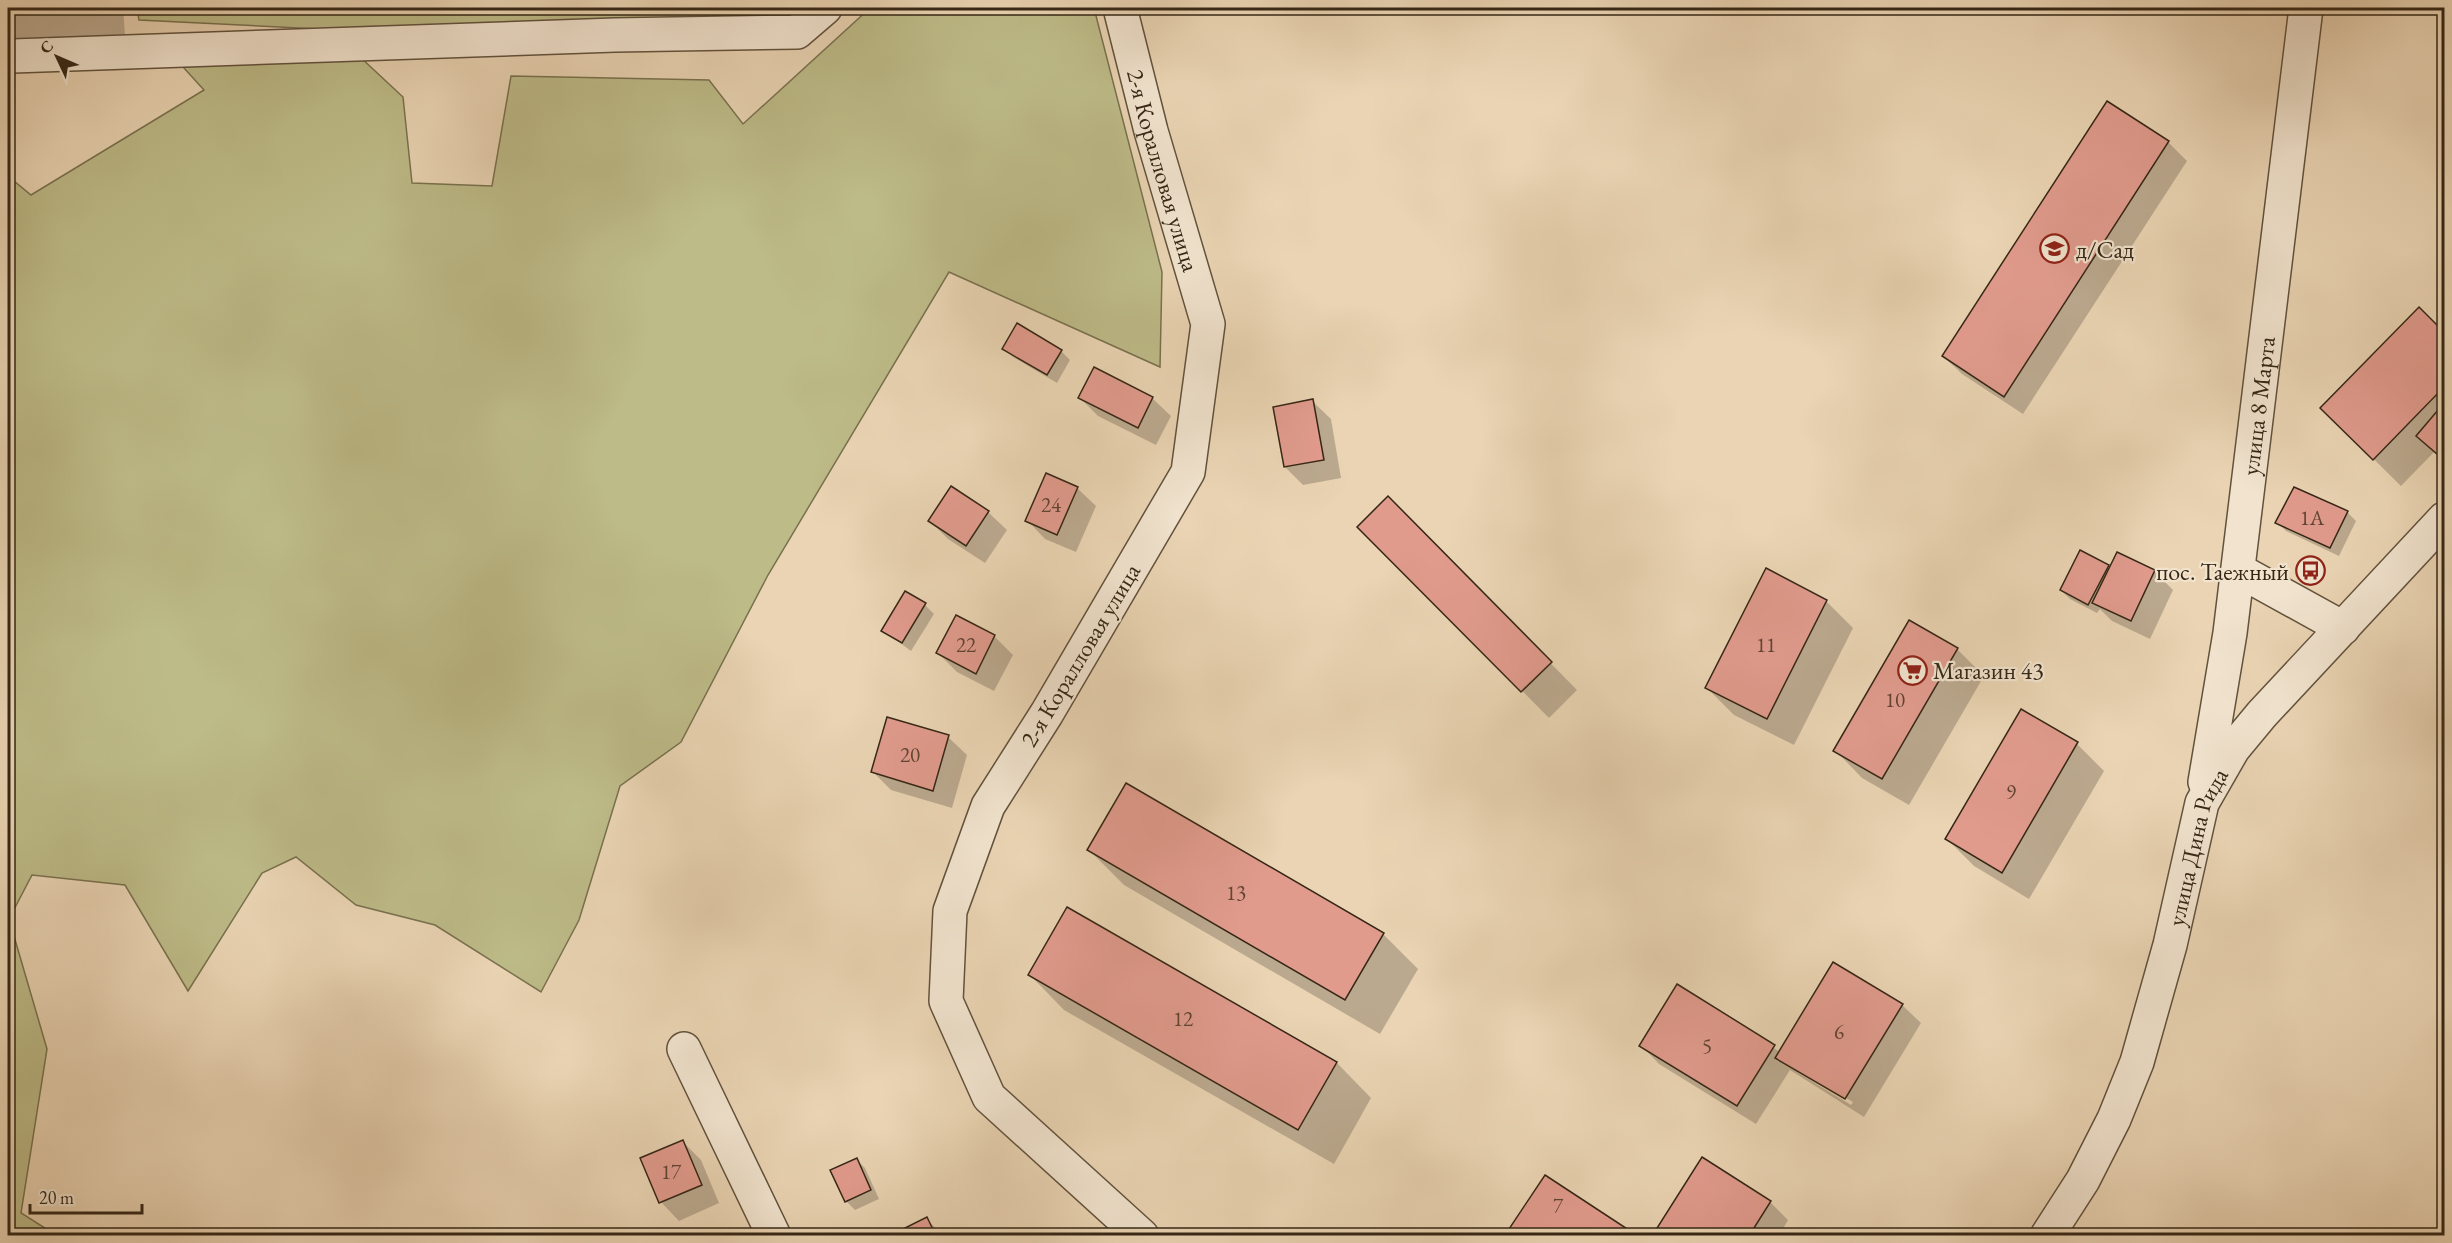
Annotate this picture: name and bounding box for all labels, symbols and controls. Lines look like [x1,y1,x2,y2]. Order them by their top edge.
north arrow [27,27,87,87]
text: С [35,36,58,58]
street label: 2-я Коралловая улица [1121,66,1207,275]
school or university icon: д/Сад [2039,233,2071,265]
place label: д/Сад [2076,234,2134,265]
street label: улица 8 Марта [2234,334,2282,477]
house number: 24 [1041,491,1062,518]
house number: 1А [2300,504,2325,531]
bus stop icon: пос. Таежный [2294,555,2326,587]
place label: пос. Таежный [2156,556,2289,587]
street label: 2-я Коралловая улица [1013,557,1147,752]
house number: 22 [956,631,976,658]
house number: 11 [1756,631,1776,658]
supermarket icon: Магазин 43 [1896,654,1928,686]
place label: Магазин 43 [1933,655,2044,686]
house number: 10 [1885,686,1905,713]
house number: 20 [900,741,920,768]
street label: улица Дина Рида [2159,762,2235,929]
house number: 9 [2006,778,2016,805]
house number: 13 [1226,879,1246,906]
house number: 12 [1173,1005,1193,1032]
house number: 6 [1834,1018,1844,1045]
house number: 5 [1702,1032,1712,1059]
house number: 17 [661,1158,682,1185]
scale bar [30,1177,142,1215]
text: 20 m [39,1186,74,1209]
house number: 7 [1553,1192,1564,1219]

